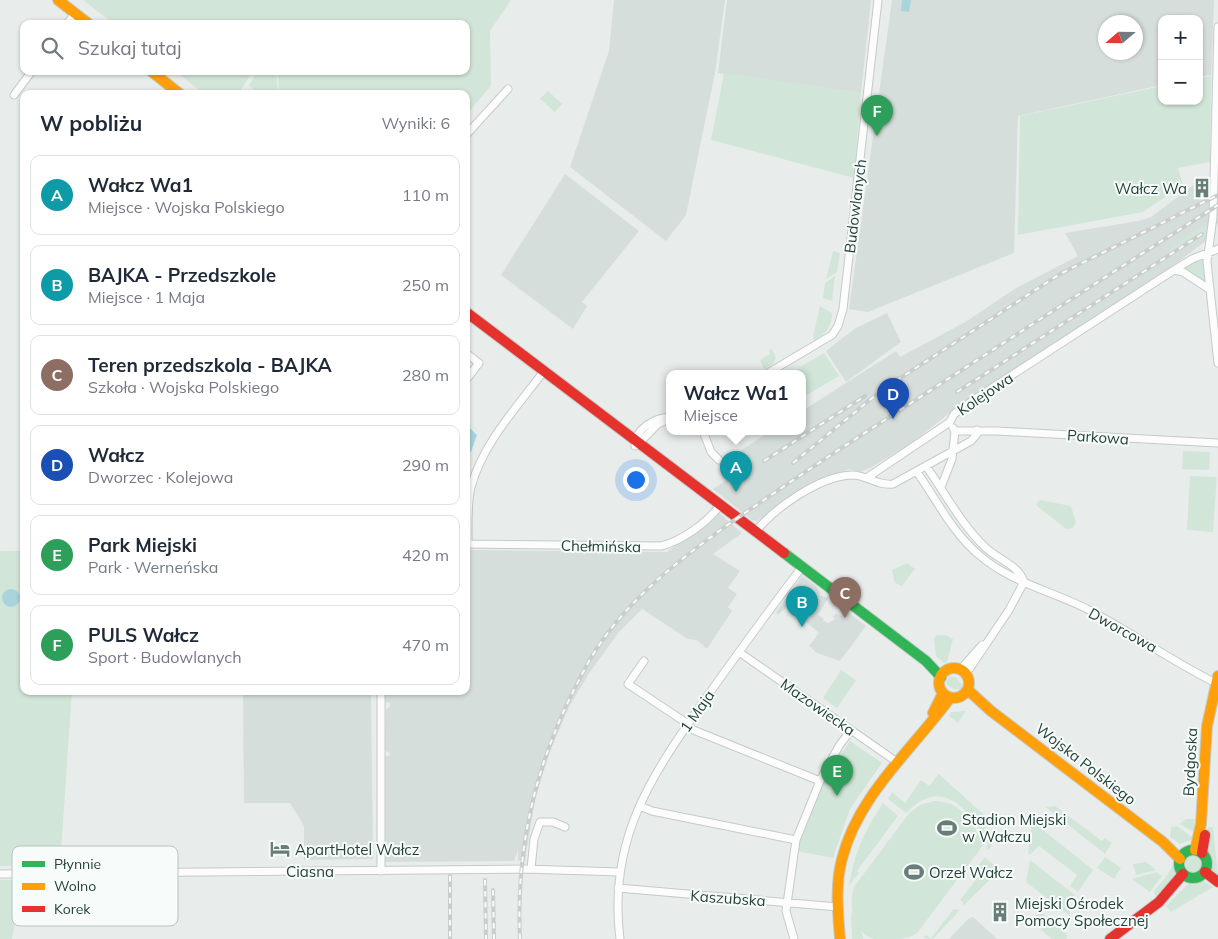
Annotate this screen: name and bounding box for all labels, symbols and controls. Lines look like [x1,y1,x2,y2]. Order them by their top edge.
north arrow [1098,15,1143,60]
map controls [1158,15,1203,105]
button: + [1158,15,1203,60]
search box [20,20,470,75]
icon: search [38,34,66,62]
text: Szukaj tutaj [78,36,181,60]
button: − [1158,60,1203,105]
pin: F [861,95,893,136]
text: W pobliżu [40,110,142,136]
text: Wyniki: 6 [381,113,450,133]
street label: Budowlanych [840,158,870,254]
text: Wałcz Wa1 [88,173,193,197]
building icon: Wałcz Wa [1191,177,1213,199]
place label: Wałcz Wa [1115,179,1187,198]
text: A [51,185,63,205]
text: 110 m [402,185,449,205]
text: Miejsce · Wojska Polskiego [88,197,285,217]
text: BAJKA - Przedszkole [88,263,276,287]
text: B [51,275,63,295]
text: 250 m [402,275,449,295]
text: Miejsce · 1 Maja [88,287,205,307]
text: Teren przedszkola - BAJKA [88,353,332,377]
text: C [52,365,62,385]
text: 280 m [402,365,449,385]
street label: Kolejowa [953,368,1017,420]
popup [666,370,806,435]
text: Szkoła · Wojska Polskiego [88,377,279,397]
pin: D [877,378,909,419]
text: Wałcz Wa1 [683,381,789,405]
text: Miejsce [683,405,738,425]
street label: Parkowa [1067,425,1129,449]
text: Wałcz [88,443,144,467]
pin: A [720,451,752,492]
text: D [51,455,63,475]
text: 290 m [402,455,449,475]
text: Dworzec · Kolejowa [88,467,233,487]
your location [623,467,649,493]
text: Park Miejski [88,533,197,557]
street label: Chełmińska [561,536,641,556]
text: E [52,545,62,565]
text: 420 m [402,545,449,565]
text: Park · Werneńska [88,557,218,577]
pin: C [829,577,861,618]
pin: B [786,586,818,627]
street label: Dworcowa [1085,603,1161,657]
text: PULS Wałcz [88,623,199,647]
text: F [52,635,62,655]
text: 470 m [402,635,449,655]
text: Sport · Budowlanych [88,647,242,667]
street label: Mazowiecka [777,674,859,740]
street label: 1 Maja [676,686,718,736]
street label: Wojska Polskiego [1032,719,1140,809]
street label: Bydgoska [1179,727,1201,797]
pin: E [821,755,853,796]
place label: Stadion Miejski w Wałczu [962,810,1066,846]
sports icon: Stadion Miejski w Wałczu [936,817,958,839]
hotel icon: ApartHotel Wałcz [269,838,291,860]
place label: ApartHotel Wałcz [295,840,420,859]
legend [12,846,178,926]
text: Płynnie [54,855,101,873]
sports icon: Orzeł Wałcz [903,861,925,883]
street label: Ciasna [286,862,334,881]
place label: Orzeł Wałcz [929,863,1013,882]
text: Wolno [54,877,96,895]
street label: Kaszubska [690,886,766,910]
place label: Miejski Ośrodek Pomocy Społecznej [1015,894,1148,930]
text: Korek [54,900,91,918]
building icon: Miejski Ośrodek Pomocy Społecznej [989,901,1011,923]

